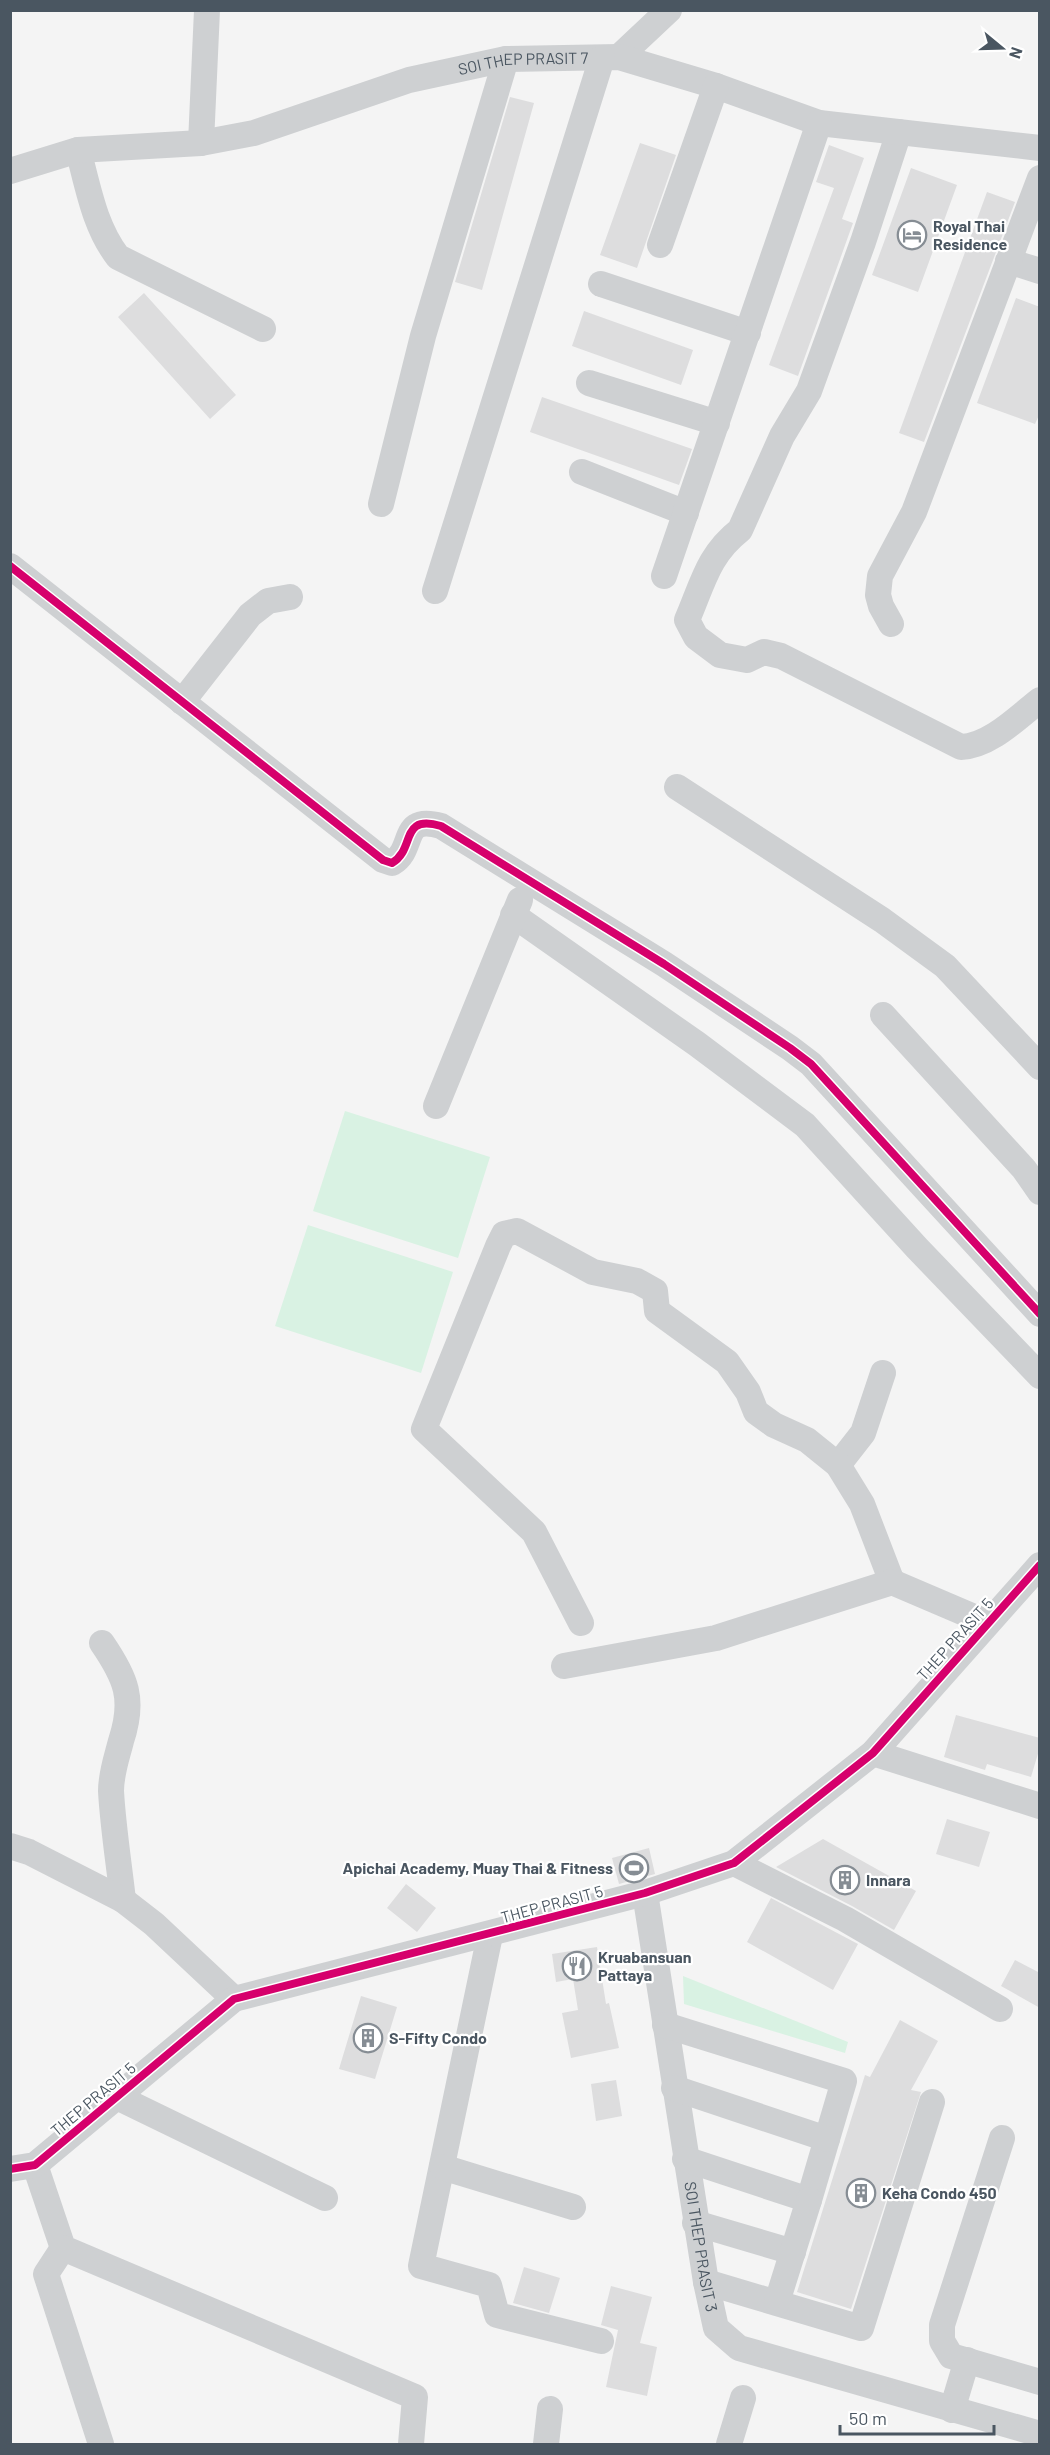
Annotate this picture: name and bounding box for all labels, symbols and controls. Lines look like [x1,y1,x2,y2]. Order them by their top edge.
north arrow [972,18,1032,78]
text: N [1006,45,1027,61]
street label: SOI THEP PRASIT 7 [456,48,589,78]
place label: Royal Thai Residence [933,216,1007,253]
hotel icon: Royal Thai Residence [896,219,928,251]
street label: THEP PRASIT 5 [912,1593,997,1684]
sports icon: Apichai Academy, Muay Thai & Fitness [618,1852,650,1884]
place label: Apichai Academy, Muay Thai & Fitness [342,1858,613,1877]
building icon: Innara [829,1864,861,1896]
place label: Innara [866,1870,911,1889]
street label: THEP PRASIT 5 [499,1881,605,1926]
place label: Kruabansuan Pattaya [598,1947,692,1984]
restaurant icon: Kruabansuan Pattaya [561,1950,593,1982]
building icon: S-Fifty Condo [352,2022,384,2054]
place label: S-Fifty Condo [389,2028,487,2047]
street label: THEP PRASIT 5 [46,2058,139,2140]
building icon: Keha Condo 450 [845,2177,877,2209]
street label: SOI THEP PRASIT 3 [681,2180,722,2313]
place label: Keha Condo 450 [882,2183,997,2202]
scale bar [840,2398,994,2436]
text: 50 m [849,2407,887,2429]

